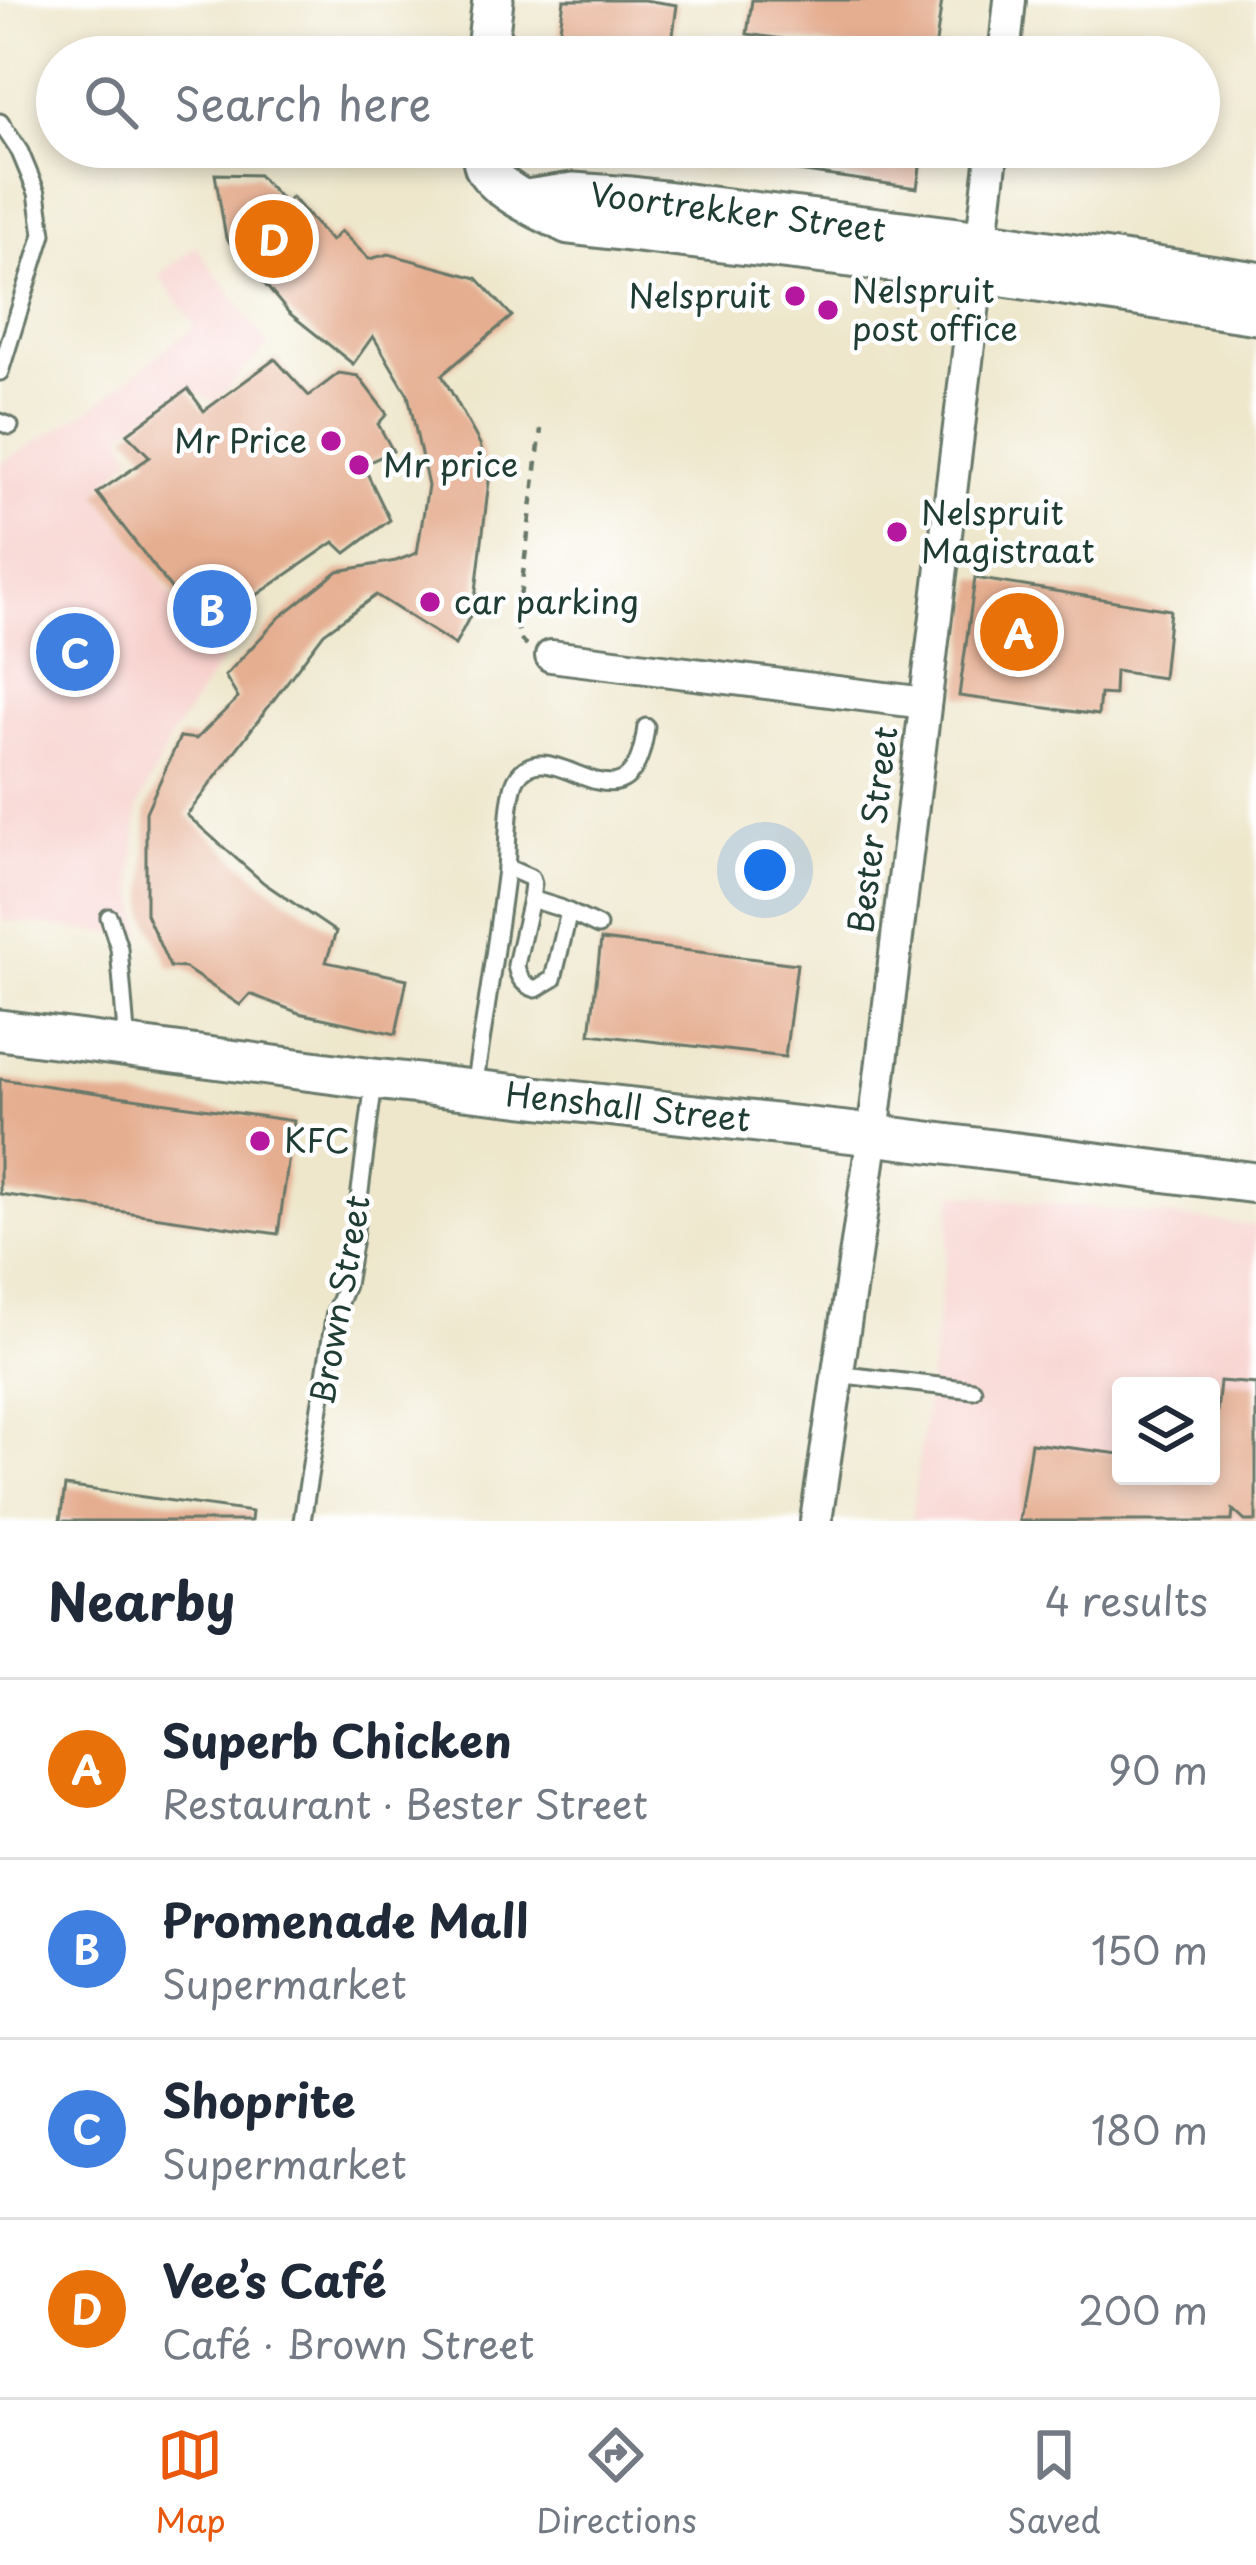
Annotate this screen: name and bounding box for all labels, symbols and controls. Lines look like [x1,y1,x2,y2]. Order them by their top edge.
search box [36,36,1220,168]
text: Search here [174,68,431,136]
icon: search [78,69,144,135]
street label: Voortrekker Street [588,167,889,253]
pin: D [235,194,313,284]
place label: Nelspruit post office [852,264,1018,352]
place label: Nelspruit [628,269,771,319]
marker: Nelspruit [782,283,808,309]
marker: Nelspruit post office [815,297,841,323]
place label: Mr Price [174,414,307,464]
marker: Mr Price [318,428,344,454]
place label: Mr price [383,438,518,488]
marker: Mr price [346,452,372,478]
place label: Nelspruit Magistraat [921,486,1095,574]
marker: Nelspruit Magistraat [884,519,910,545]
pin: B [173,564,251,654]
place label: car parking [454,575,639,625]
pin: A [980,587,1058,677]
marker: car parking [417,589,443,615]
pin: C [36,607,114,697]
street label: Bester Street [834,723,909,936]
your location [735,840,795,900]
street label: Henshall Street [504,1067,753,1143]
place label: KFC [284,1114,350,1164]
marker: KFC [247,1128,273,1154]
street label: Brown Street [295,1191,381,1408]
map controls [1112,1377,1220,1485]
button: layers [1112,1377,1220,1485]
text: Nearby [48,1561,235,1638]
text: 4 results [1045,1570,1208,1629]
text: Superb Chicken [162,1705,512,1773]
text: A [72,1739,102,1798]
text: 90 m [1108,1739,1208,1798]
text: Restaurant · Bester Street [162,1773,648,1832]
text: Promenade Mall [162,1885,528,1953]
text: B [74,1919,100,1978]
text: 150 m [1091,1919,1208,1978]
text: Supermarket [162,1953,407,2012]
text: Shoprite [162,2065,356,2133]
text: C [72,2099,102,2158]
text: 180 m [1091,2099,1208,2158]
text: Supermarket [162,2133,407,2192]
text: Vee’s Café [162,2245,387,2313]
text: D [71,2279,103,2338]
text: 200 m [1078,2279,1208,2338]
text: Café · Brown Street [162,2313,535,2372]
tab: Map [155,2422,226,2544]
tab: Directions [536,2422,697,2544]
tab: Saved [1007,2422,1101,2544]

